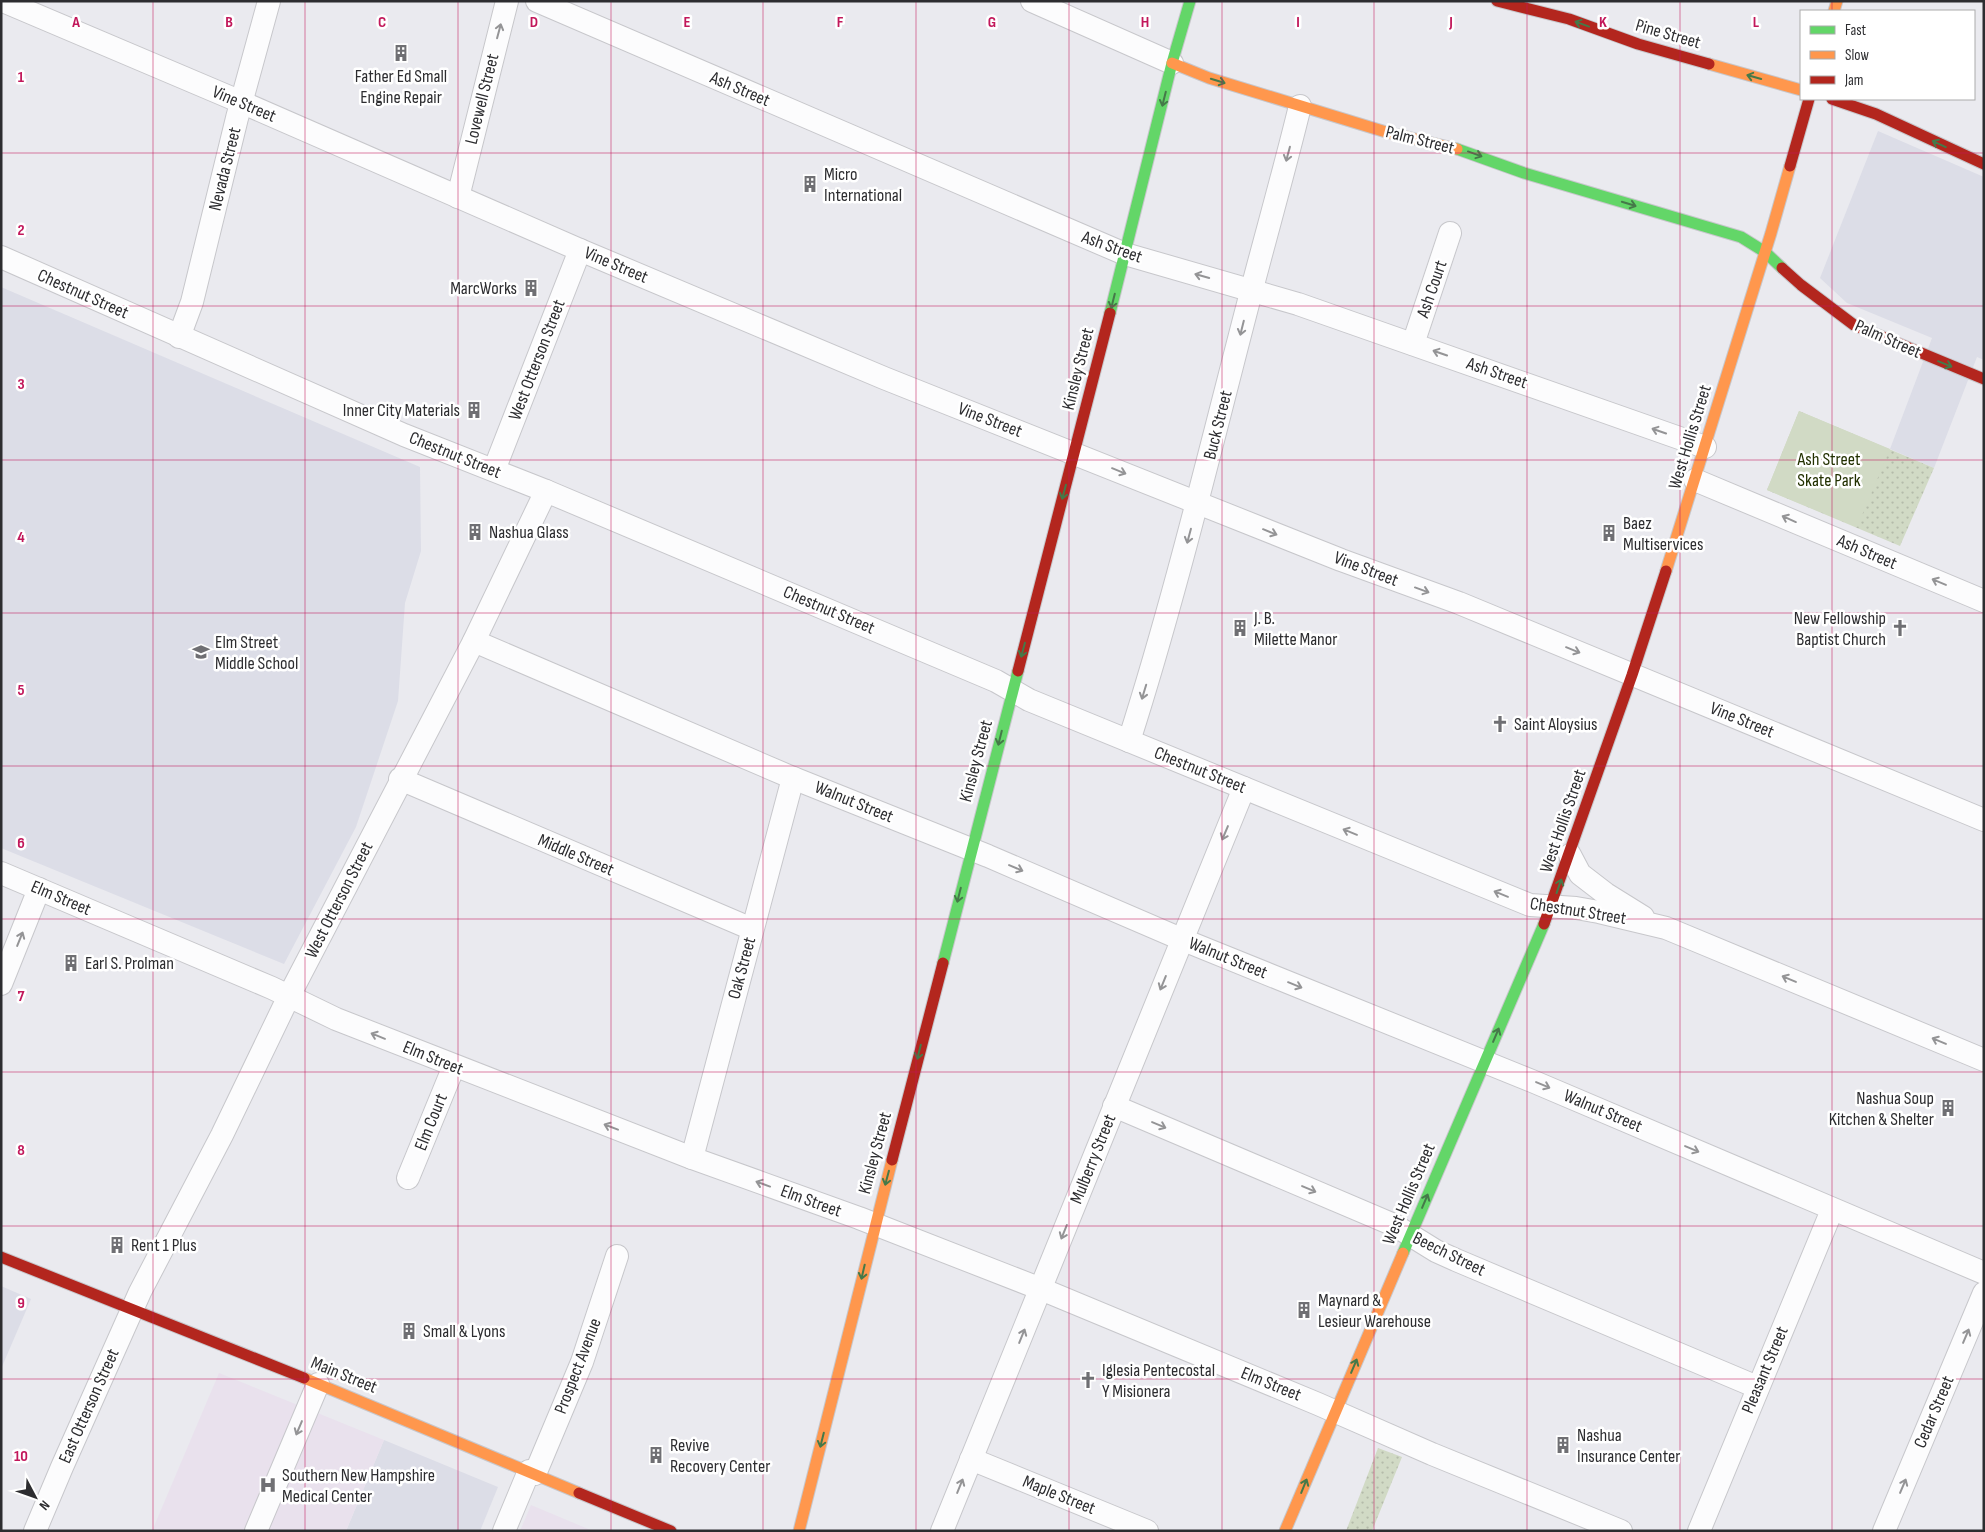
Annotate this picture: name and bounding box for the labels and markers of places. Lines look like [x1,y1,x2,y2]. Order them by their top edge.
building icon: Father Ed Small Engine Repair [391,43,411,63]
place label: Father Ed Small Engine Repair [355,66,447,108]
place label: Micro International [824,164,902,206]
building icon: Micro International [800,174,820,194]
place label: MarcWorks [450,278,517,299]
building icon: MarcWorks [521,278,541,298]
place label: Inner City Materials [343,400,460,421]
building icon: Inner City Materials [464,400,484,420]
place label: Baez Multiservices [1623,513,1704,555]
building icon: Nashua Glass [465,522,485,542]
place label: Nashua Glass [489,522,569,543]
building icon: Baez Multiservices [1599,523,1619,543]
place label: J. B. Milette Manor [1253,608,1337,650]
place label: New Fellowship Baptist Church [1794,608,1886,650]
building icon: J. B. Milette Manor [1230,618,1250,638]
church icon: New Fellowship Baptist Church [1890,618,1910,638]
place label: Elm Street Middle School [215,632,298,674]
school or university icon: Elm Street Middle School [191,642,211,662]
church icon: Saint Aloysius [1490,714,1510,734]
place label: Saint Aloysius [1514,714,1598,735]
building icon: Earl S. Prolman [61,953,81,973]
place label: Earl S. Prolman [85,953,174,974]
place label: Nashua Soup Kitchen & Shelter [1829,1088,1934,1130]
building icon: Nashua Soup Kitchen & Shelter [1938,1098,1958,1118]
building icon: Rent 1 Plus [107,1235,127,1255]
place label: Rent 1 Plus [131,1235,197,1256]
place label: Maynard & Lesieur Warehouse [1318,1290,1431,1332]
building icon: Maynard & Lesieur Warehouse [1294,1300,1314,1320]
building icon: Small & Lyons [399,1321,419,1341]
place label: Small & Lyons [423,1321,505,1342]
place label: Iglesia Pentecostal Y Misionera [1102,1360,1215,1402]
church icon: Iglesia Pentecostal Y Misionera [1078,1370,1098,1390]
place label: Nashua Insurance Center [1577,1425,1680,1467]
place label: Revive Recovery Center [670,1435,770,1477]
building icon: Nashua Insurance Center [1553,1435,1573,1455]
building icon: Revive Recovery Center [646,1445,666,1465]
place label: Southern New Hampshire Medical Center [282,1465,435,1507]
hospital icon: Southern New Hampshire Medical Center [258,1475,278,1495]

